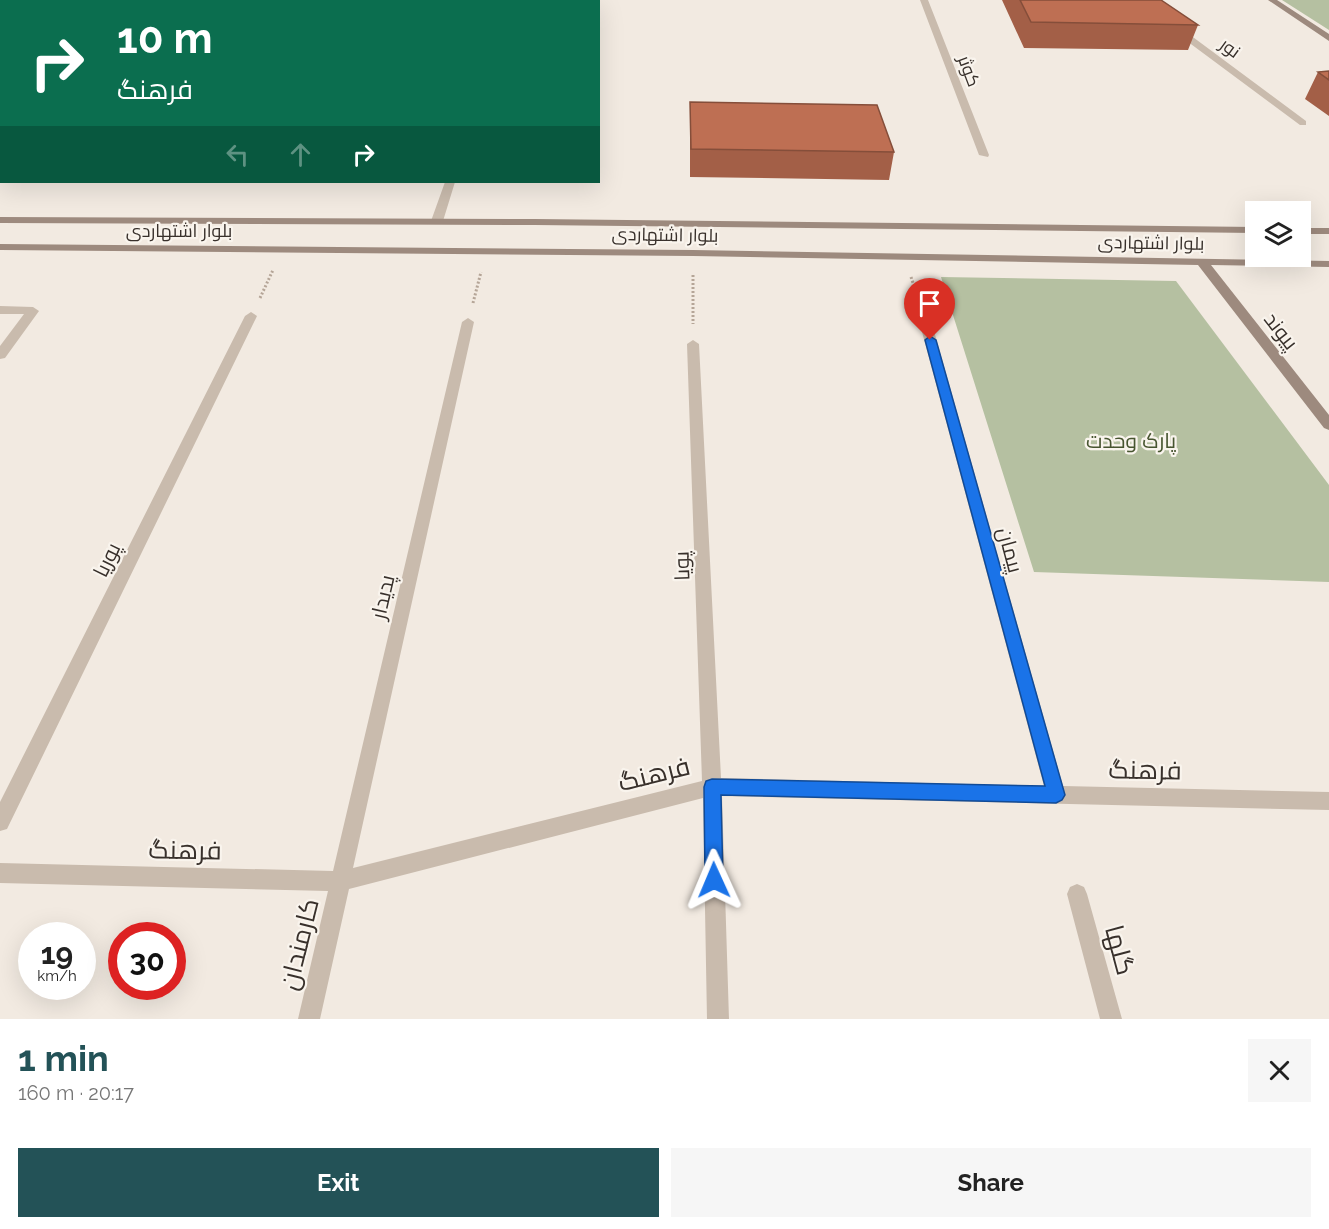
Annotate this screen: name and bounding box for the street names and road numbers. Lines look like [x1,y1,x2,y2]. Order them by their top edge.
street label: نور [1215,33,1245,63]
street label: کوثر [953,51,985,90]
street label: بلوار اشتهاردی [126,220,232,242]
street label: بلوار اشتهاردی [611,223,719,247]
street label: بلوار اشتهاردی [1097,231,1205,255]
street label: پیوند [1257,307,1304,356]
street label: پیمان [991,524,1029,576]
street label: پوریا [88,538,127,582]
street label: پویا [668,550,697,581]
street label: پدیدار [365,572,402,623]
street label: فرهنگ [615,751,693,797]
street label: فرهنگ [1108,754,1182,786]
street label: فرهنگ [148,834,222,866]
street label: کارمندان [273,895,325,993]
street label: گلها [1098,922,1141,978]

